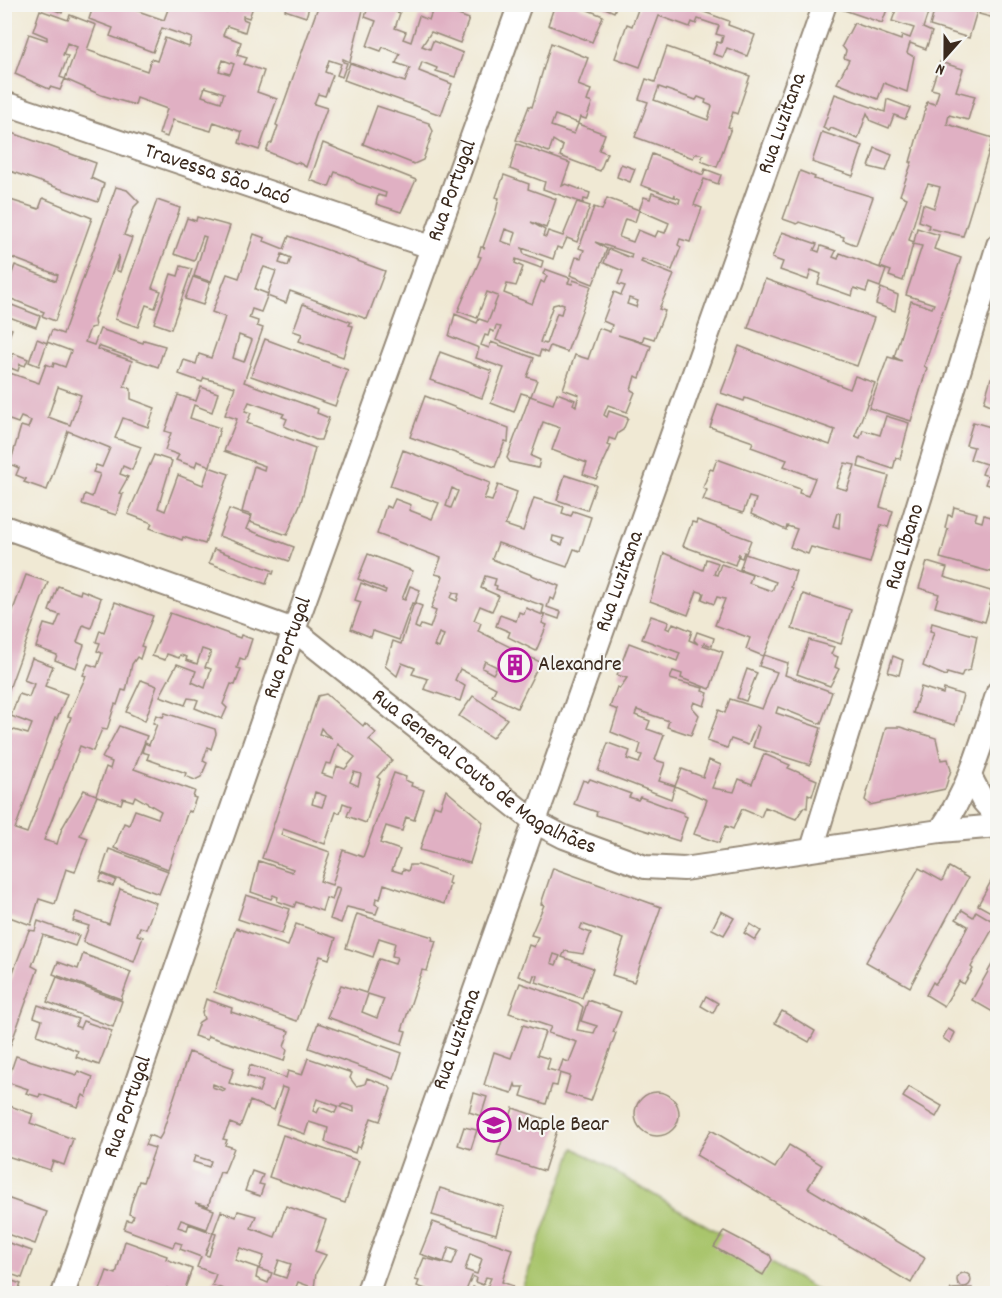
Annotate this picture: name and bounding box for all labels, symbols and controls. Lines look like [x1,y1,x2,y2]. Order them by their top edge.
north arrow [915,27,975,87]
text: N [933,56,948,81]
street label: Rua Luzitana [750,68,815,178]
street label: Rua Portugal [420,135,485,246]
street label: Travessa São Jacó [140,136,294,214]
street label: Rua Líbano [877,500,933,594]
street label: Rua Luzitana [588,526,652,636]
street label: Rua Portugal [256,593,320,703]
building icon: Alexandre [497,647,533,683]
place label: Alexandre [538,650,622,681]
street label: Rua General Couto de Magalhães [364,682,601,863]
street label: Rua Luzitana [425,984,490,1094]
street label: Rua Portugal [96,1052,160,1162]
school or university icon: Maple Bear [476,1107,512,1143]
place label: Maple Bear [517,1110,610,1141]

